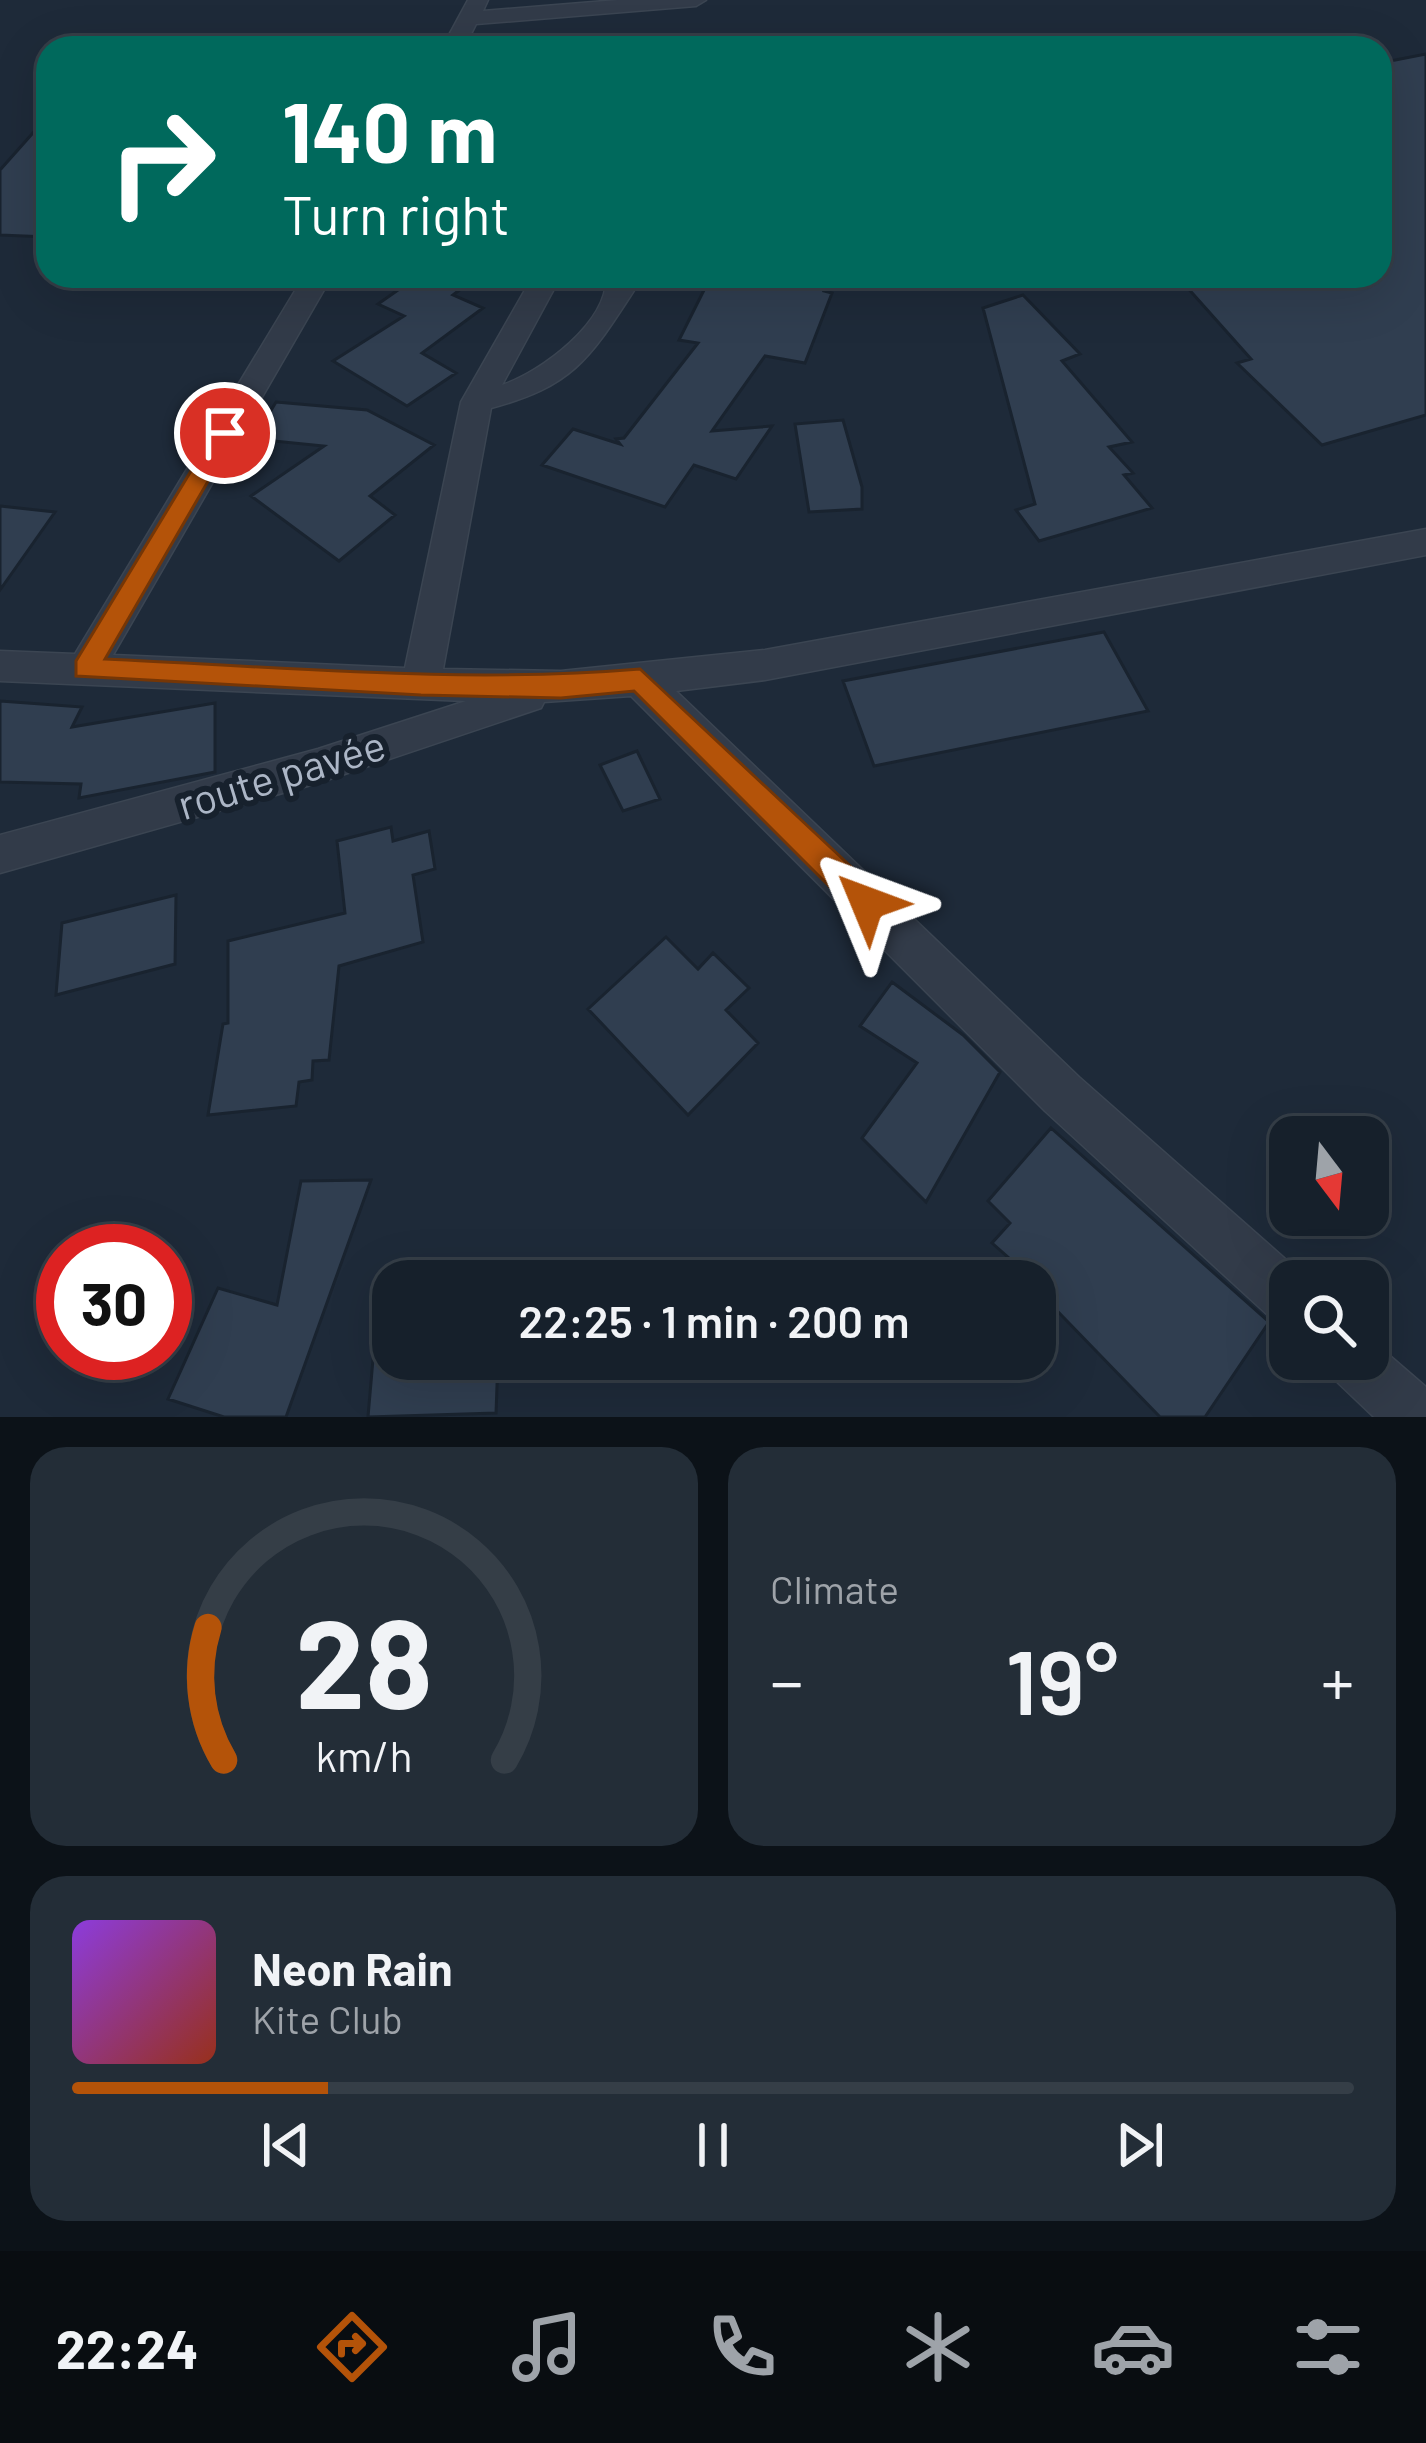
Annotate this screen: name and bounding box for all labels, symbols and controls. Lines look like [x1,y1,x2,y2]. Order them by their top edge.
text: 140 m [282,79,497,180]
icon: right [84,84,240,240]
text: Turn right [282,181,510,246]
pin [174,382,276,484]
icon: arrive [192,400,258,466]
street label: route pavée [171,718,391,829]
position arrow [804,840,930,966]
north arrow [1269,1116,1389,1236]
map controls [1269,1116,1389,1380]
speed limit sign: 30 [36,1224,192,1380]
button: search [1269,1260,1389,1380]
text: 22:25 · 1 min · 200 m [519,1293,909,1347]
text: Climate [770,1565,899,1612]
text: 28 [295,1584,433,1734]
text: 19° [1005,1625,1119,1733]
text: − [770,1640,803,1719]
text: + [1321,1640,1354,1719]
text: km/h [315,1728,413,1780]
text: Neon Rain [252,1941,453,1995]
text: Kite Club [252,1995,403,2042]
icon: previous [253,2112,319,2178]
icon: pause [680,2112,746,2178]
icon: next [1107,2112,1173,2178]
icon: directions [310,2305,394,2389]
icon: music [505,2305,589,2389]
icon: phone [700,2305,784,2389]
icon: climate [896,2305,980,2389]
icon: car [1091,2305,1175,2389]
icon: filters [1286,2305,1370,2389]
text: 22:24 [56,2315,199,2380]

